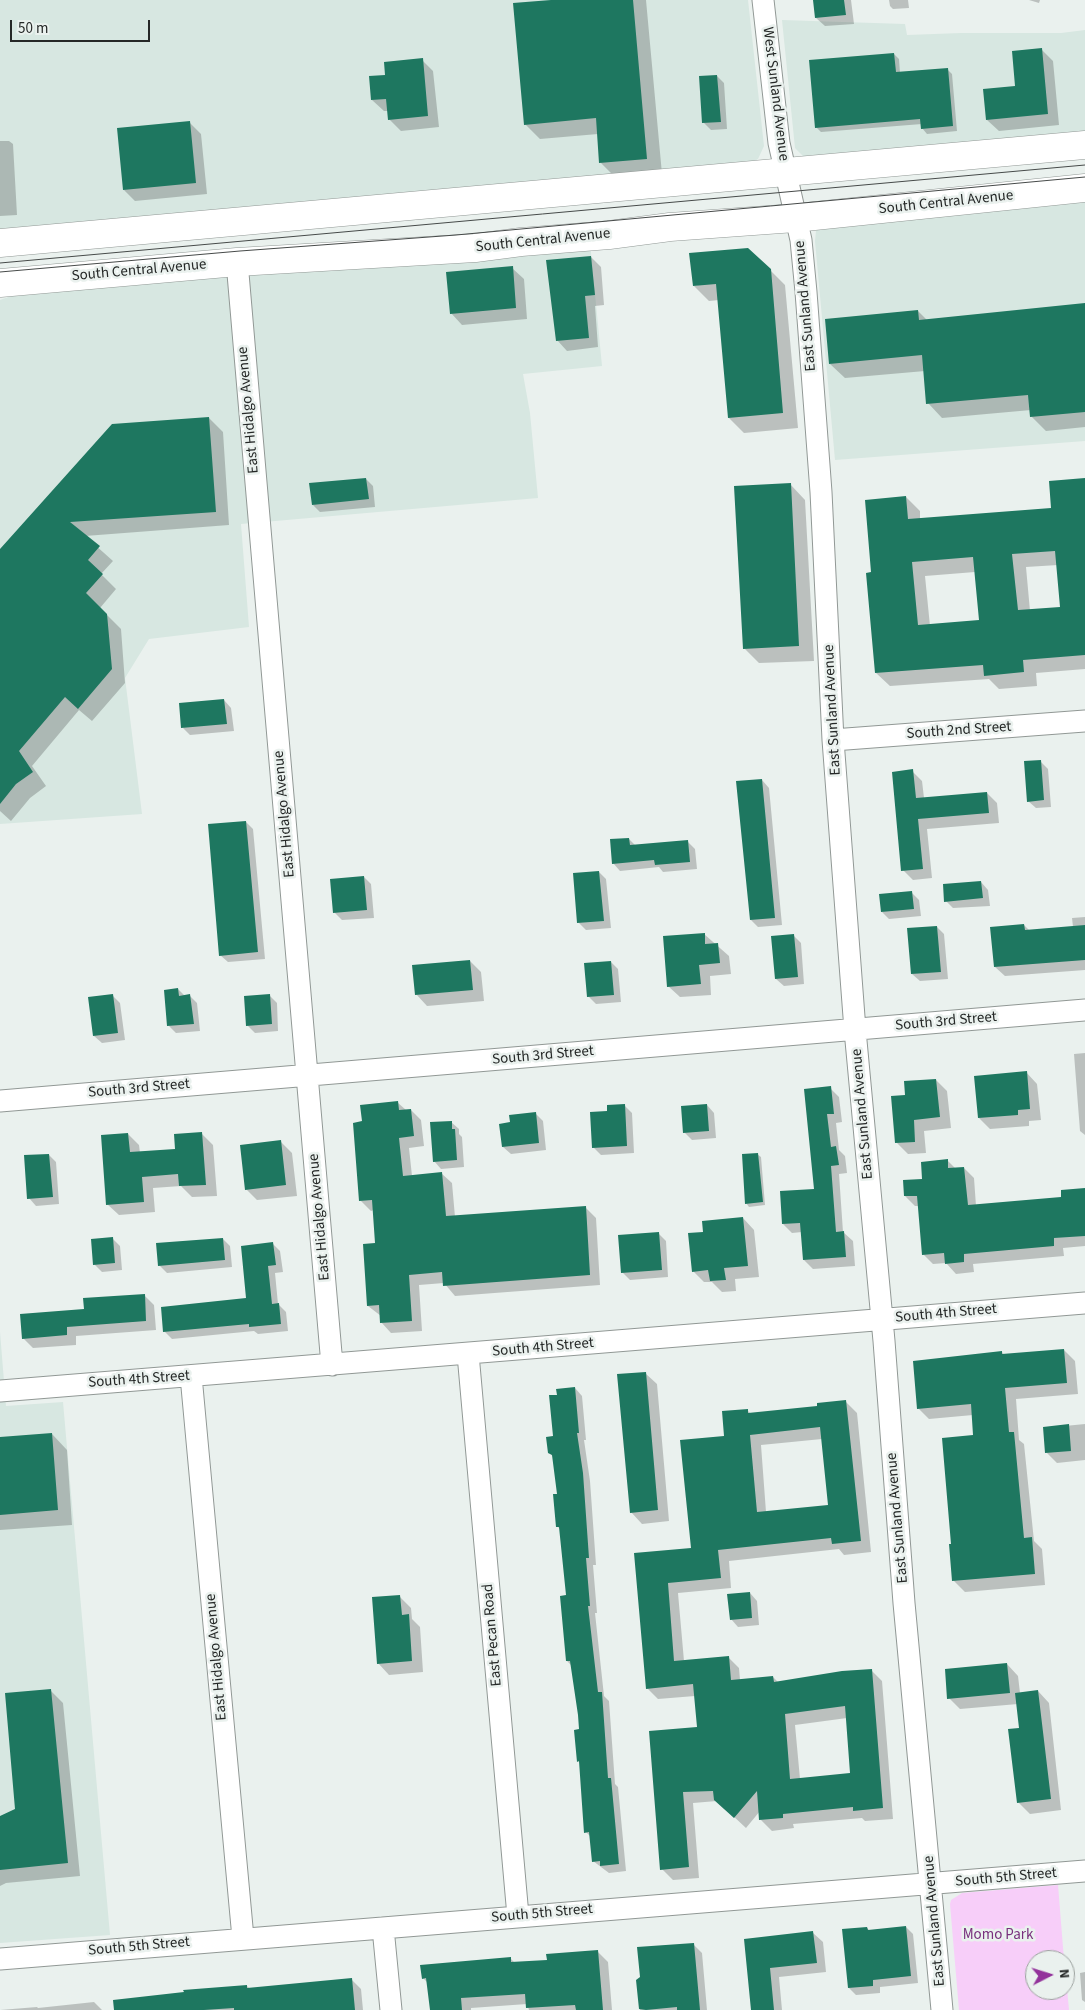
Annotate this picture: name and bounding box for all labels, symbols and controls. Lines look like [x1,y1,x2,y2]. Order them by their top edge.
scale bar [12,10,152,42]
text: 50 m [18,18,48,39]
street label: West Sunland Avenue [758,26,792,162]
street label: South Central Avenue [878,187,1014,219]
street label: South Central Avenue [475,225,611,257]
street label: East Sunland Avenue [791,240,821,372]
street label: South Central Avenue [71,256,207,286]
street label: East Hidalgo Avenue [234,346,264,474]
street label: East Sunland Avenue [821,644,845,776]
street label: South 2nd Street [906,718,1012,744]
street label: East Hidalgo Avenue [270,750,300,878]
street label: South 3rd Street [894,1009,998,1035]
street label: South 3rd Street [491,1043,595,1069]
street label: East Sunland Avenue [848,1048,878,1180]
street label: South 3rd Street [87,1076,191,1102]
street label: East Hidalgo Avenue [305,1153,335,1281]
street label: South 4th Street [895,1301,997,1327]
street label: South 4th Street [492,1335,594,1361]
street label: South 4th Street [88,1367,190,1393]
street label: East Sunland Avenue [883,1452,913,1584]
street label: East Pecan Road [480,1583,506,1687]
street label: East Hidalgo Avenue [202,1593,232,1721]
street label: East Sunland Avenue [920,1855,950,1987]
street label: South 5th Street [955,1865,1057,1891]
street label: South 5th Street [491,1901,593,1927]
park label: Momo Park [963,1927,1033,1945]
street label: South 5th Street [88,1934,190,1960]
north arrow [1025,1950,1075,2000]
text: N [1054,1968,1074,1979]

